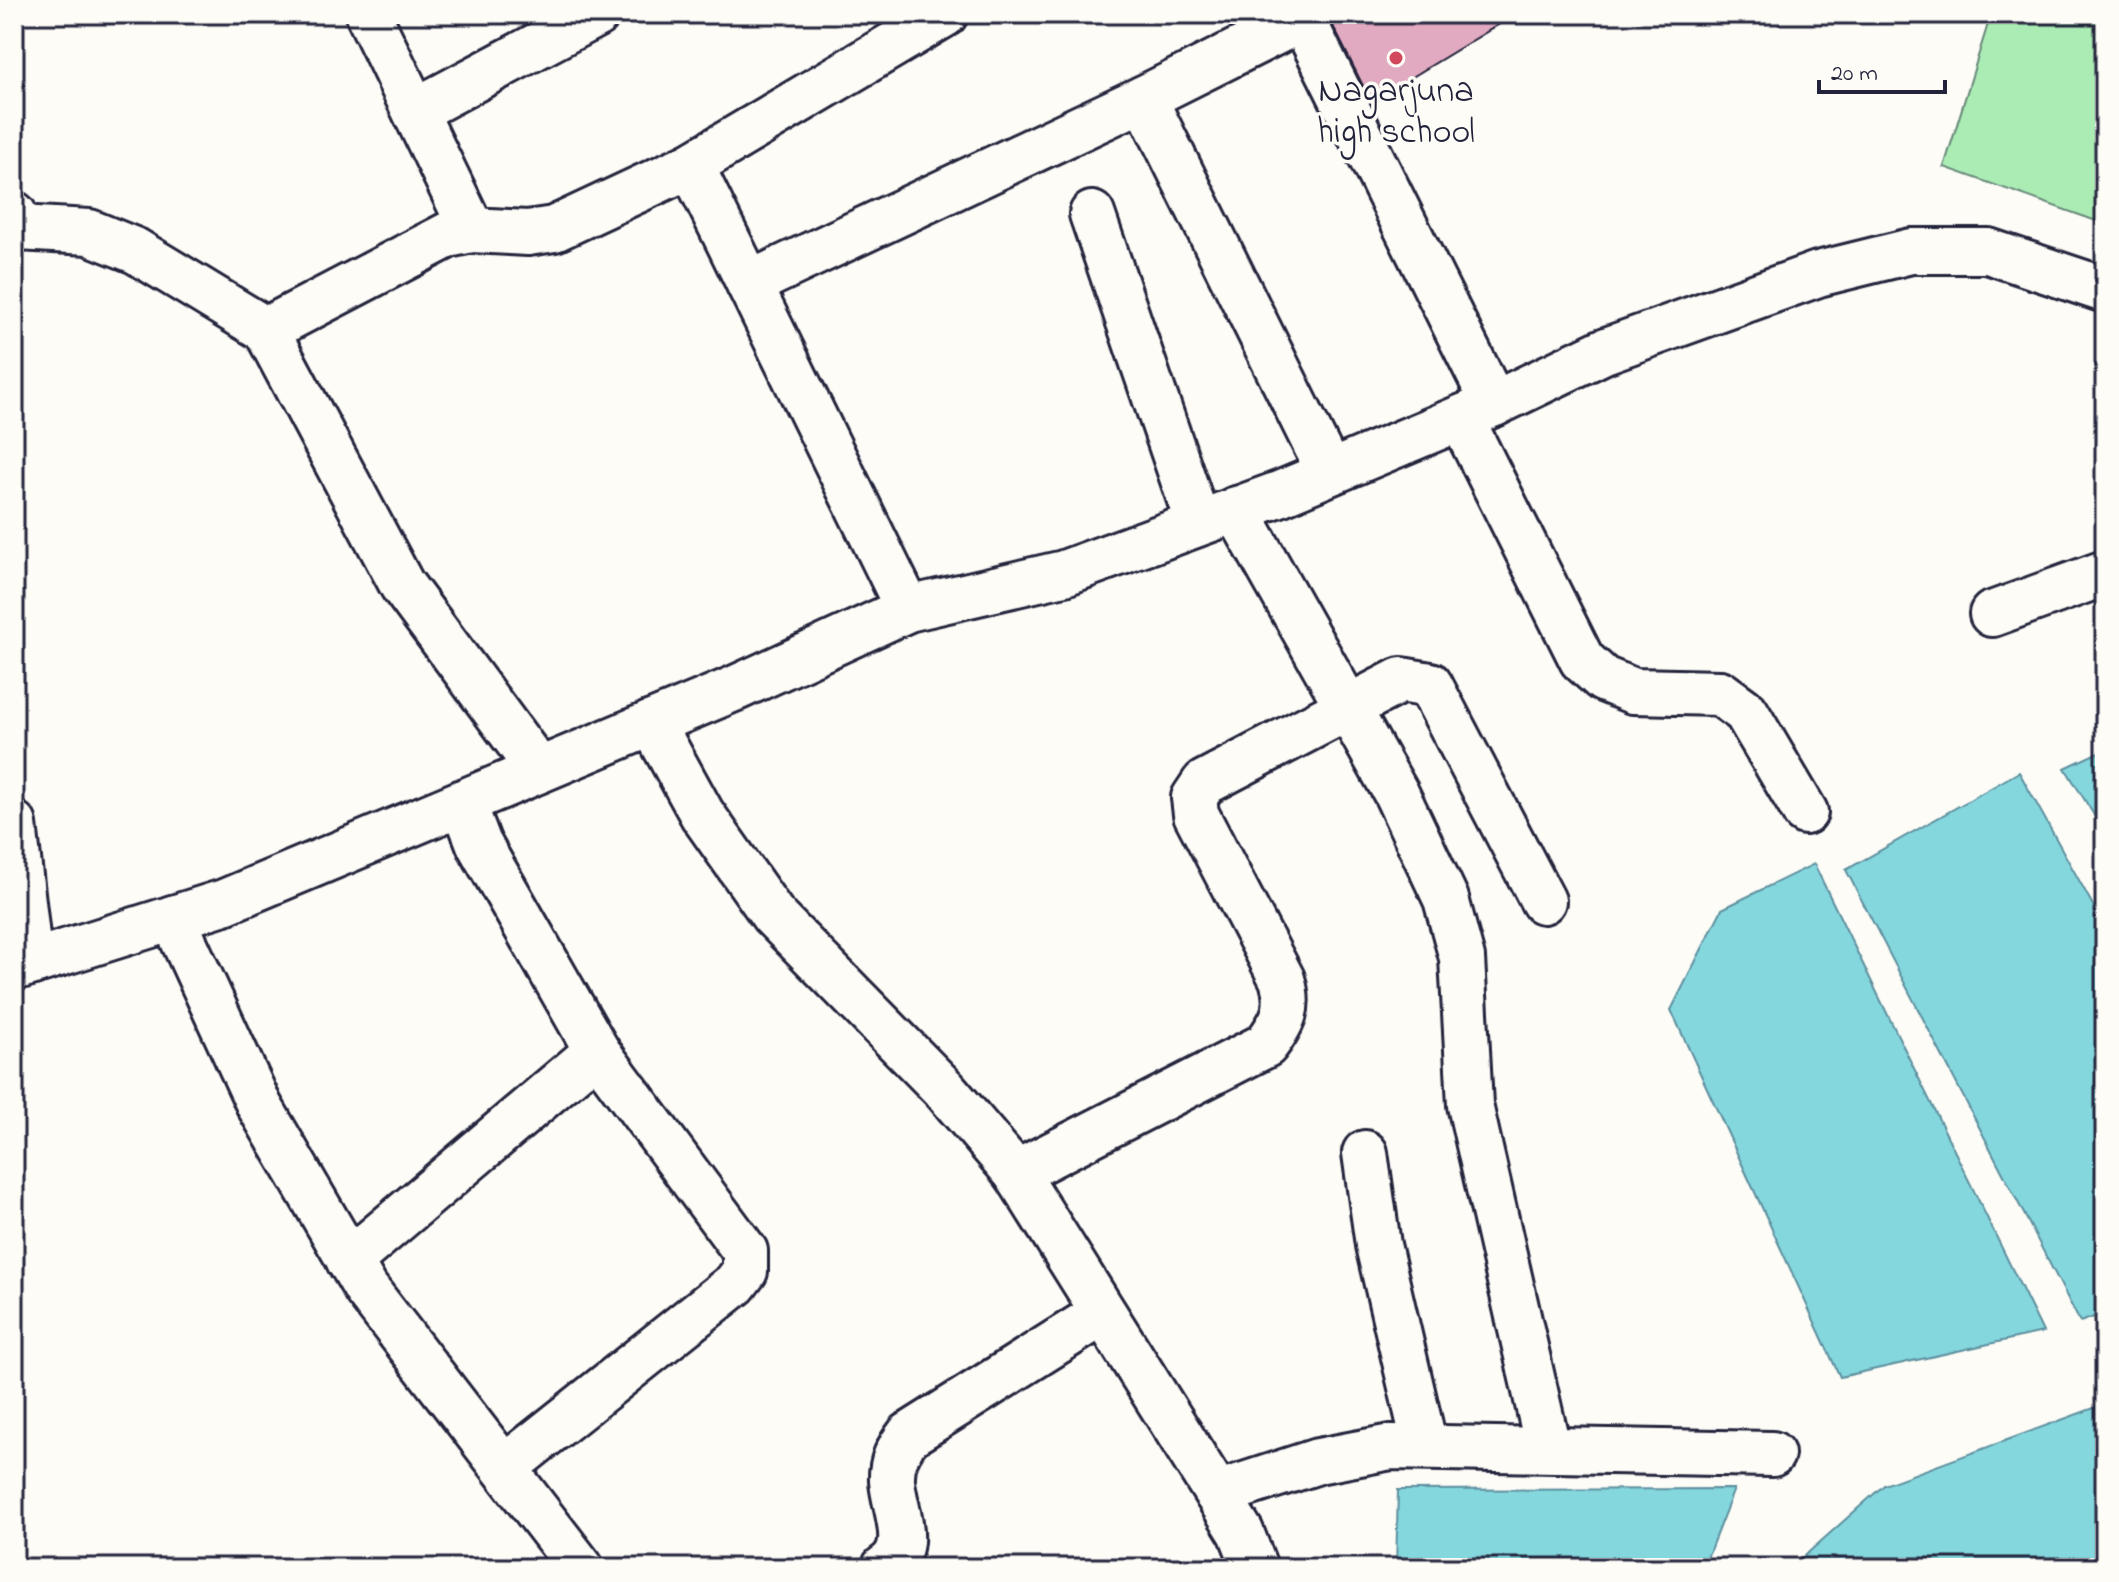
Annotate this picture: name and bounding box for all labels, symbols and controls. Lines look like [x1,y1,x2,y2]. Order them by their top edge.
scale bar [1819,44,1945,94]
marker: Nagarjuna high school [1387,49,1405,67]
text: 20 m [1831,57,1878,92]
place label: Nagarjuna high school [1317,66,1475,160]

